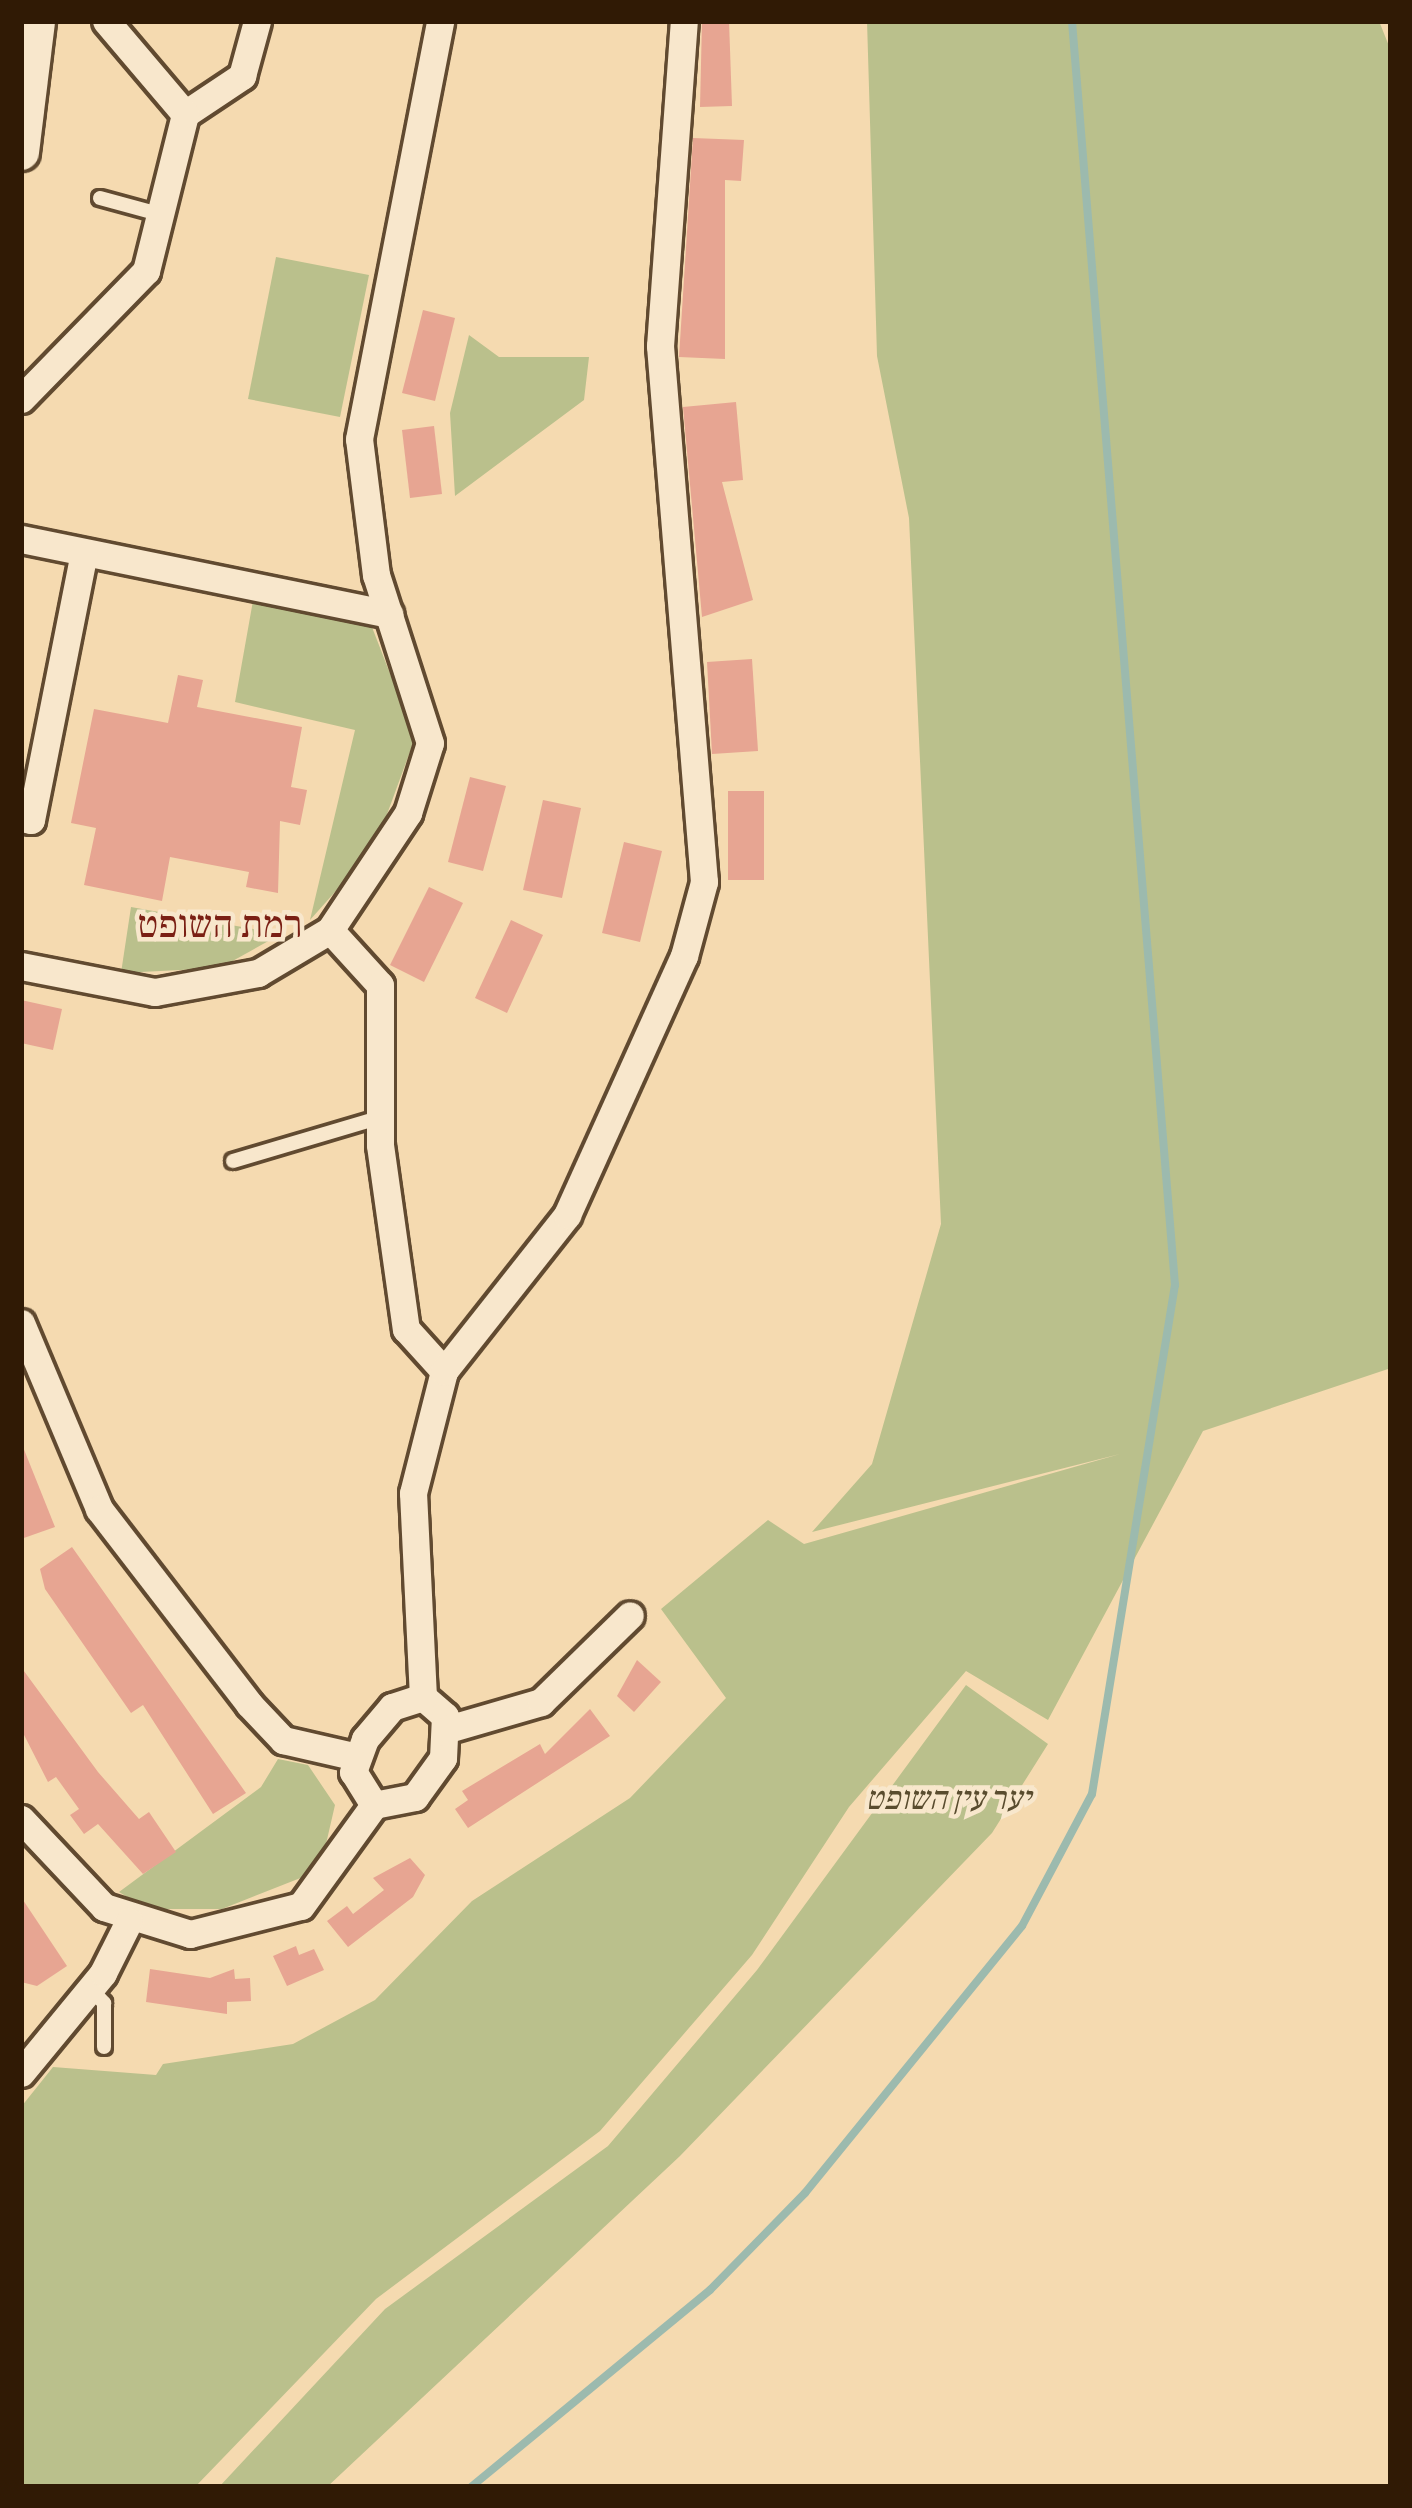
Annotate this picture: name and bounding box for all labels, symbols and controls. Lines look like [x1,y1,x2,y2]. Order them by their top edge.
district label: רמת השופט [137,901,303,947]
park label: יער עין השופט [866,1778,1030,1818]

